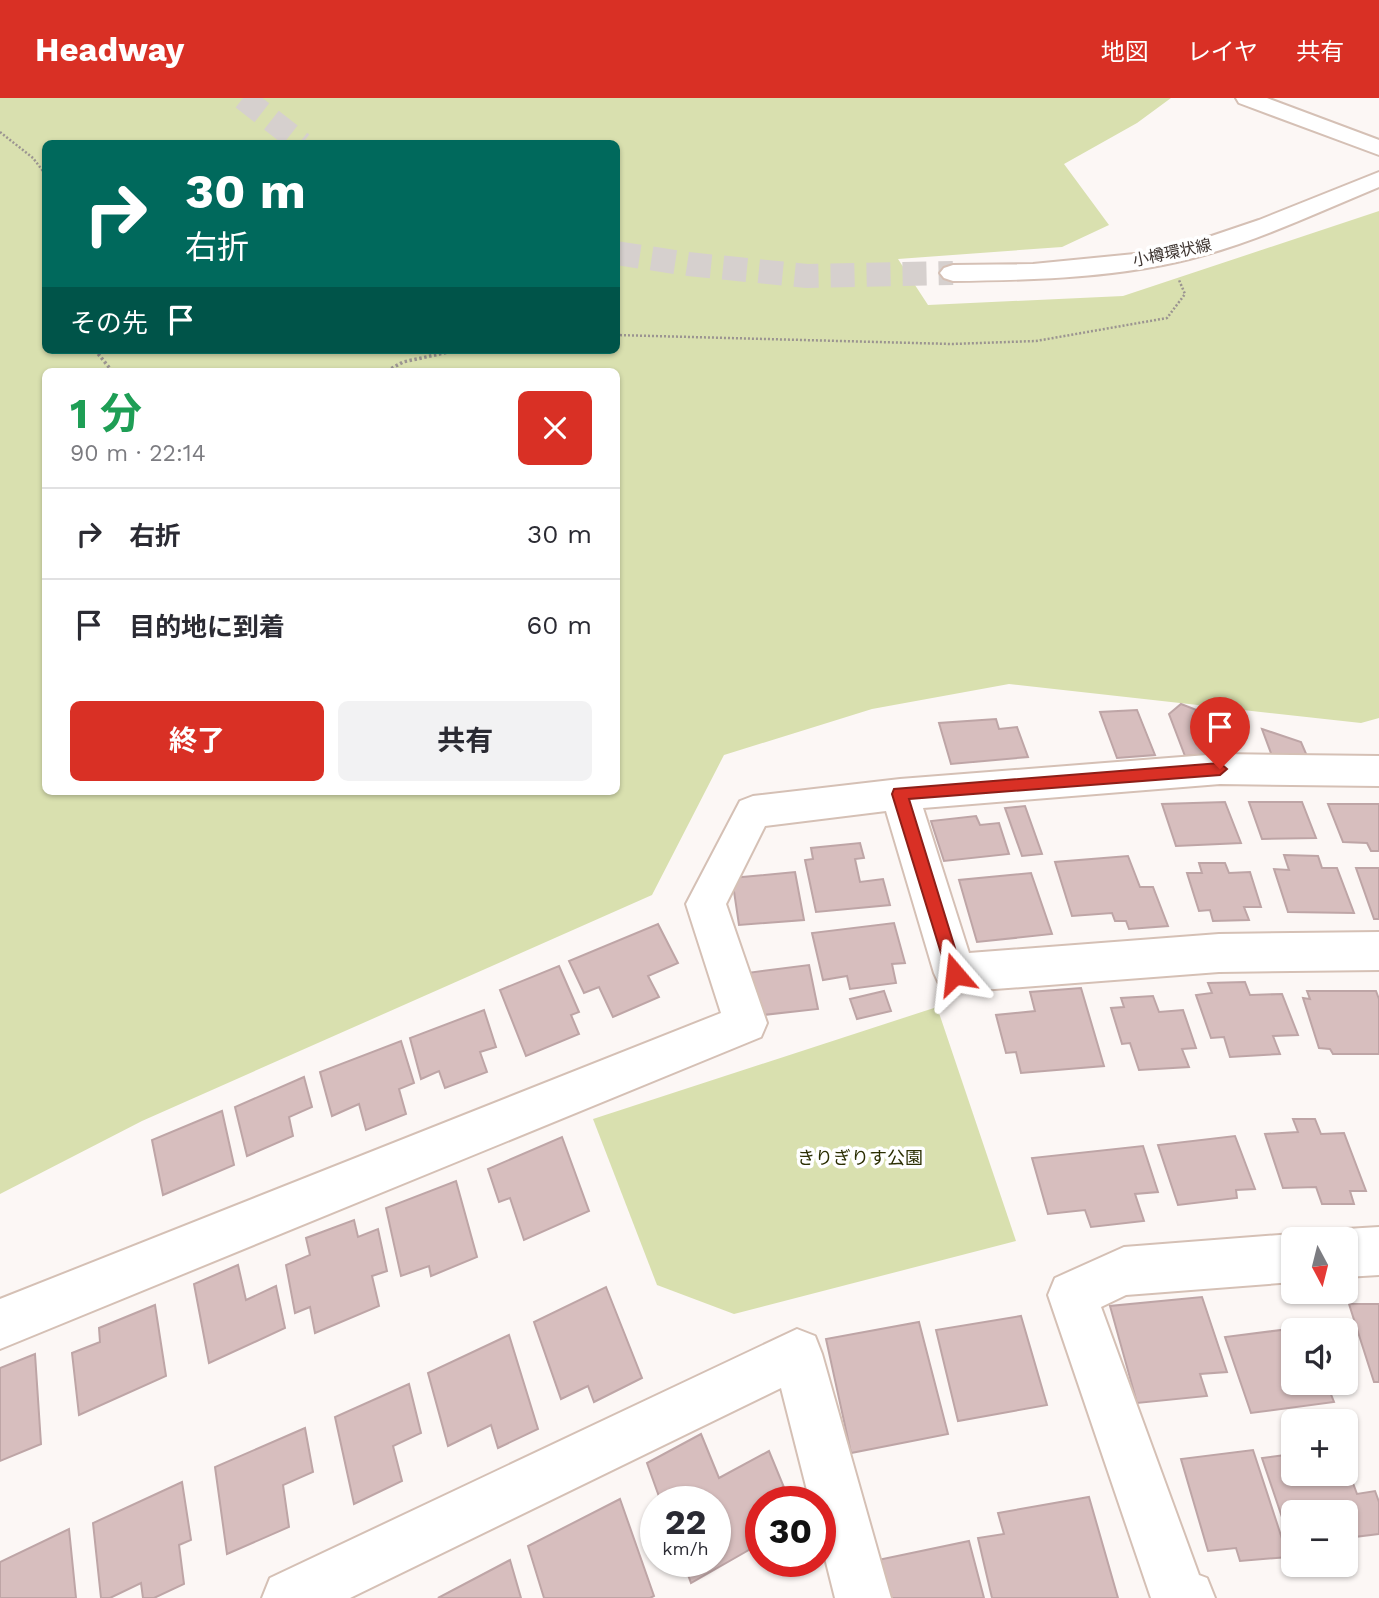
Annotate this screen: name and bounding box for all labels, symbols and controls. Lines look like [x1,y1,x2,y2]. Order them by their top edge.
text: Headway [35,30,184,69]
text: 地図 [1101,38,1149,66]
text: レイヤ [1187,38,1258,66]
text: 共有 [1296,38,1344,66]
text: 30 m [185,162,306,220]
icon: right [70,168,161,259]
text: 右折 [185,228,249,266]
street label: 小樽環状線 [1131,235,1213,270]
icon: arrive [162,301,200,339]
text: その先 [70,308,148,338]
text: 1 分 [70,389,142,438]
button: close [518,391,592,465]
text: 90 m · 22:14 [70,440,206,467]
icon: right [70,515,108,553]
text: 30 m [527,519,592,549]
text: 右折 [129,521,181,551]
icon: arrive [70,606,108,644]
text: 60 m [526,610,592,640]
text: 目的地に到着 [129,612,285,642]
pin [1190,697,1250,769]
button: 終了 [70,701,324,781]
button: 共有 [338,701,592,781]
icon: arrive [1201,708,1239,746]
position arrow [918,937,992,1011]
park label: きりぎりす公園 [797,1147,923,1168]
north arrow [1281,1227,1358,1304]
map controls [1281,1227,1358,1577]
button: sound [1281,1318,1358,1395]
button: + [1281,1409,1358,1486]
speed limit sign: 30 [745,1486,836,1577]
button: − [1281,1500,1358,1577]
text: 22 [665,1501,706,1543]
text: km/h [662,1538,709,1559]

